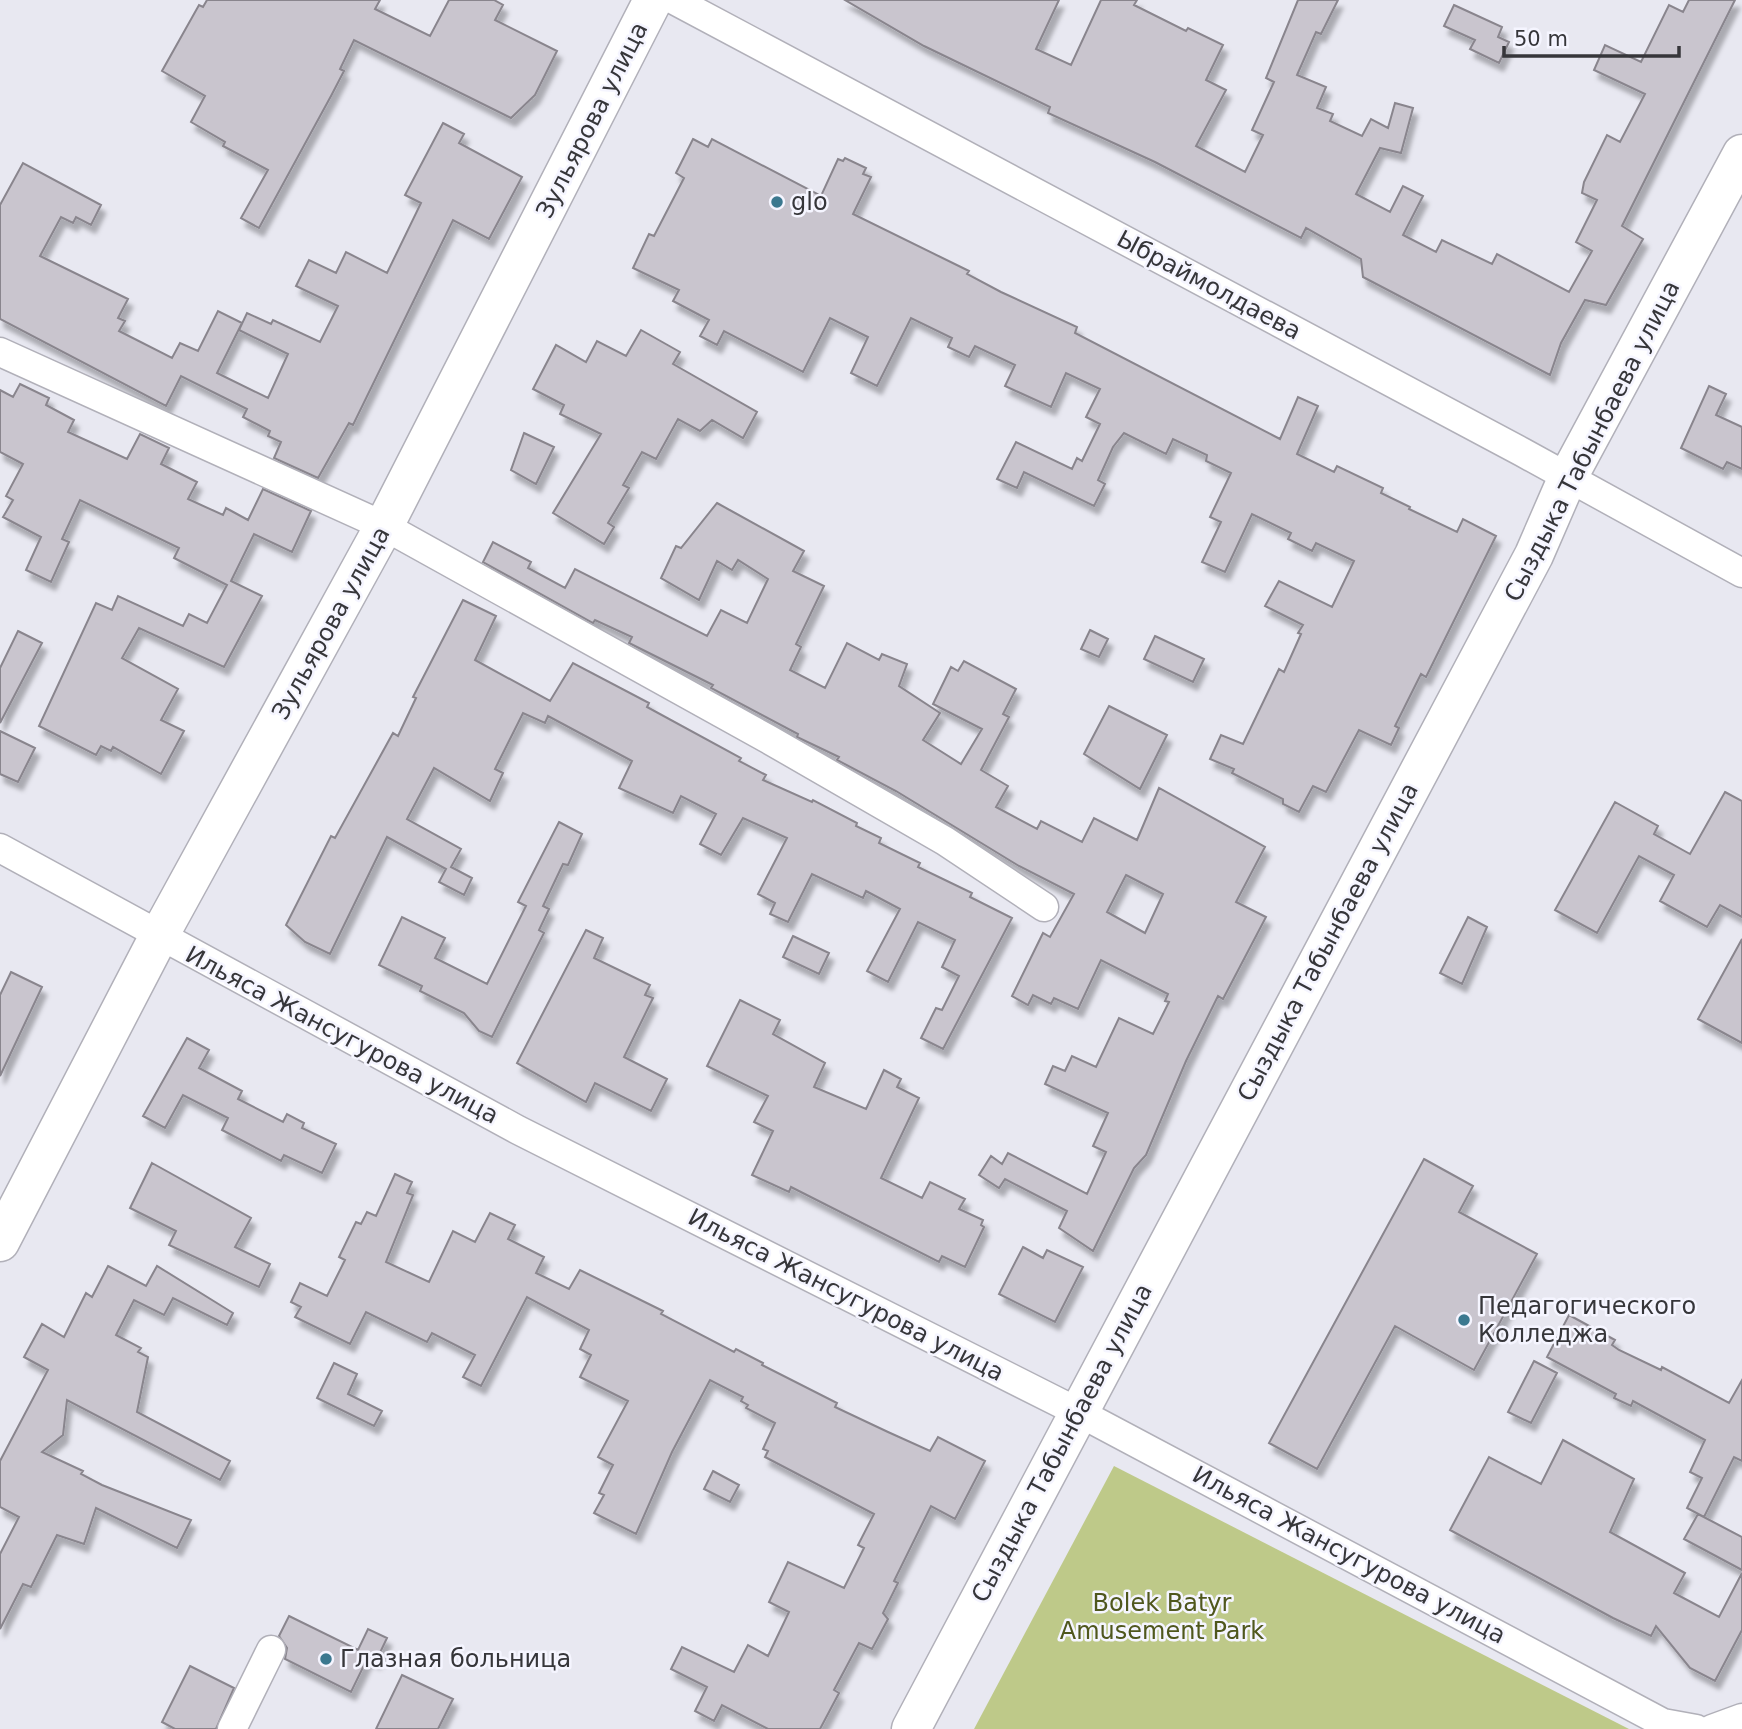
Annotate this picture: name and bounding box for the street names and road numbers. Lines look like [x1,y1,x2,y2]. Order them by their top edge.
street label: Зульярова улица [530,17,654,223]
street label: Ыбраймолдаева [1112,225,1306,345]
street label: Сыздыка Табынбаева улица [1499,276,1685,606]
street label: Зульярова улица [266,522,396,724]
street label: Сыздыка Табынбаева улица [1232,778,1424,1106]
street label: Ильяса Жансугурова улица [181,940,503,1130]
street label: Ильяса Жансугурова улица [684,1203,1008,1387]
street label: Сыздыка Табынбаева улица [966,1279,1158,1607]
street label: Ильяса Жансугурова улица [1188,1460,1510,1650]

